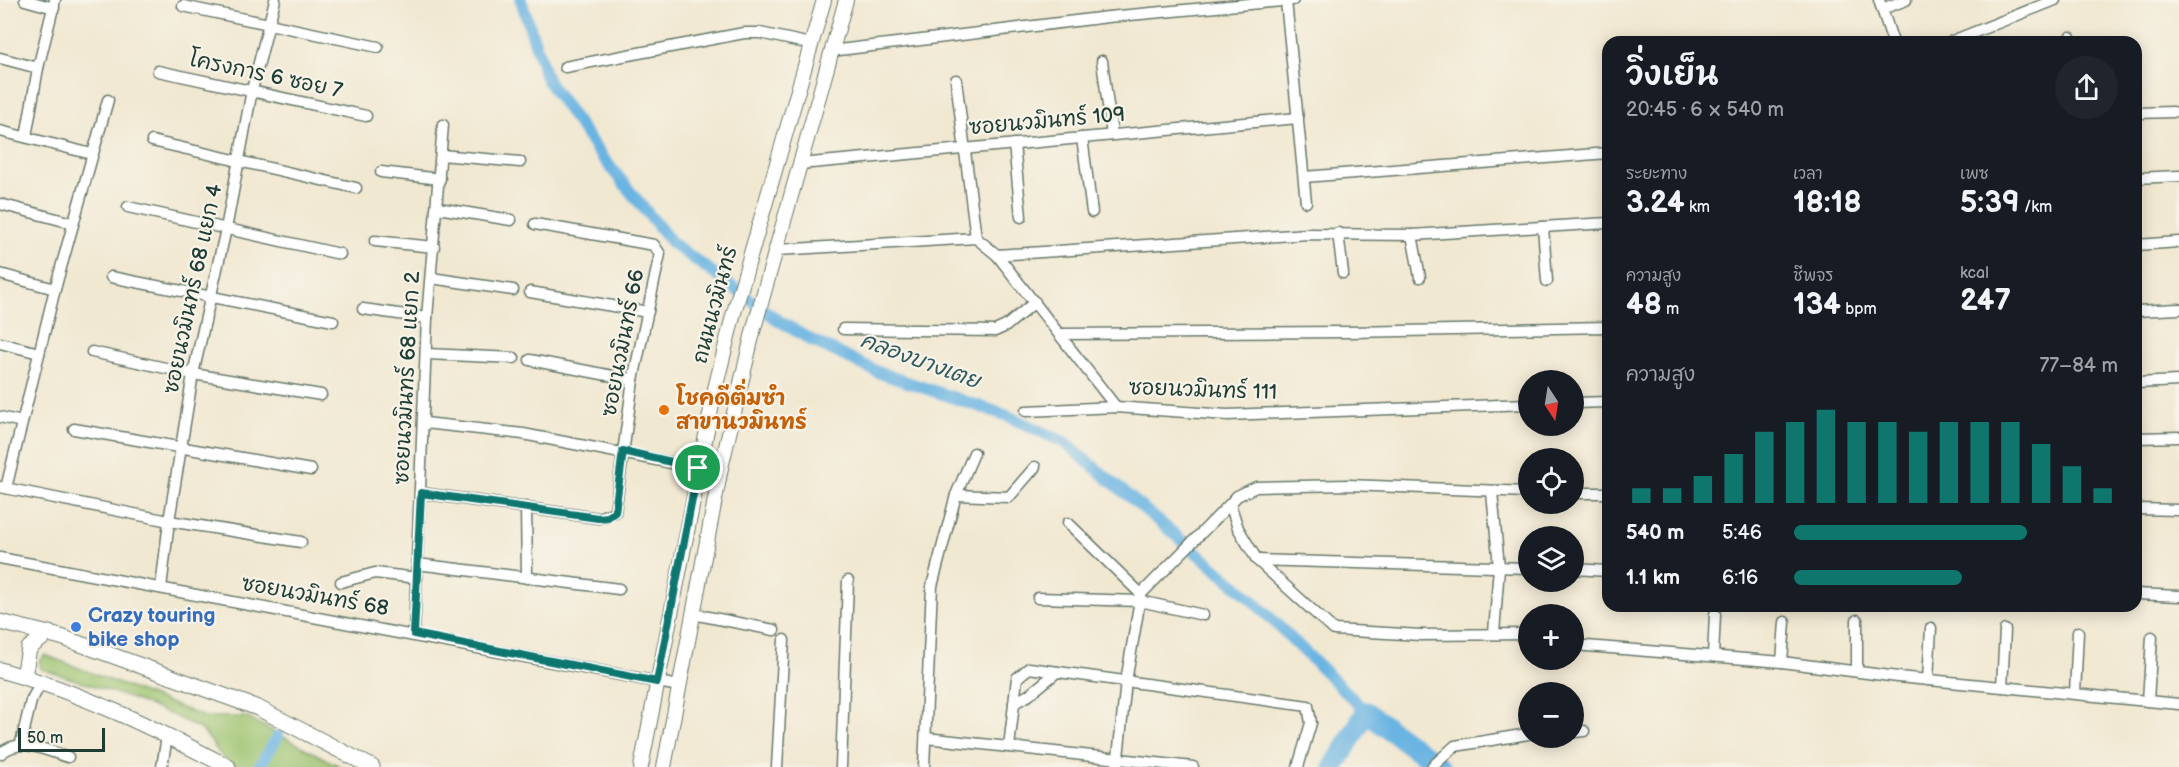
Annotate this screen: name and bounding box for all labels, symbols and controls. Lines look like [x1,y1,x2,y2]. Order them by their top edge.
street label: โครงการ 6 ซอย 7 [187,46,346,104]
text: วิ่งเย็น [1626,55,1718,95]
button: share [2055,56,2118,119]
text: 20:45 · 6 × 540 m [1626,98,1784,122]
street label: ซอยนวมินทร์ 109 [968,101,1126,140]
text: ระยะทาง [1626,165,1687,184]
text: เวลา [1793,165,1823,184]
text: เพซ [1960,165,1989,184]
street label: ซอยนวมินทร์ 68 แยก 4 [158,181,228,396]
text: 3.24 [1626,185,1685,221]
text: 18:18 [1793,185,1862,221]
text: 5:39 [1960,185,2020,221]
text: km [1685,198,1710,217]
text: /km [2020,198,2052,217]
street label: ถนนนวมินทร์ [686,243,743,366]
text: kcal [1960,264,1989,283]
street label: ซอยนวมินทร์ 66 [595,267,650,419]
text: ความสูง [1626,267,1681,286]
text: ชีพจร [1793,267,1833,286]
street label: ซอยนวมินทร์ 68 แยก 2 [388,270,425,485]
text: 247 [1960,283,2011,319]
text: 48 [1626,287,1662,323]
text: 134 [1793,287,1841,323]
text: m [1662,300,1679,319]
text: bpm [1841,300,1877,319]
water label: คลองบางเตย [857,327,985,396]
text: 77–84 m [2039,354,2118,378]
text: ความสูง [1626,363,1695,387]
north arrow [1518,370,1584,436]
map controls [1518,370,1584,748]
street label: ซอยนวมินทร์ 111 [1128,374,1278,405]
place label: โชคดีติ่มซำ สาขานวมินทร์ [676,378,807,435]
marker: โชคดีติ่มซำ สาขานวมินทร์ [657,403,671,417]
pin [672,442,723,493]
button: locate [1518,448,1584,514]
icon: arrive [681,451,714,484]
text: 540 m [1626,521,1684,545]
text: 5:46 [1722,521,1762,545]
button: layers [1518,526,1584,592]
text: 1.1 km [1626,566,1680,590]
text: 6:16 [1722,566,1758,590]
street label: ซอยนวมินทร์ 68 [239,570,391,621]
place label: Crazy touring bike shop [88,603,215,652]
button: + [1518,604,1584,670]
marker: Crazy touring bike shop [69,620,83,634]
button: − [1518,682,1584,748]
scale bar [18,725,105,752]
text: 50 m [27,729,63,748]

